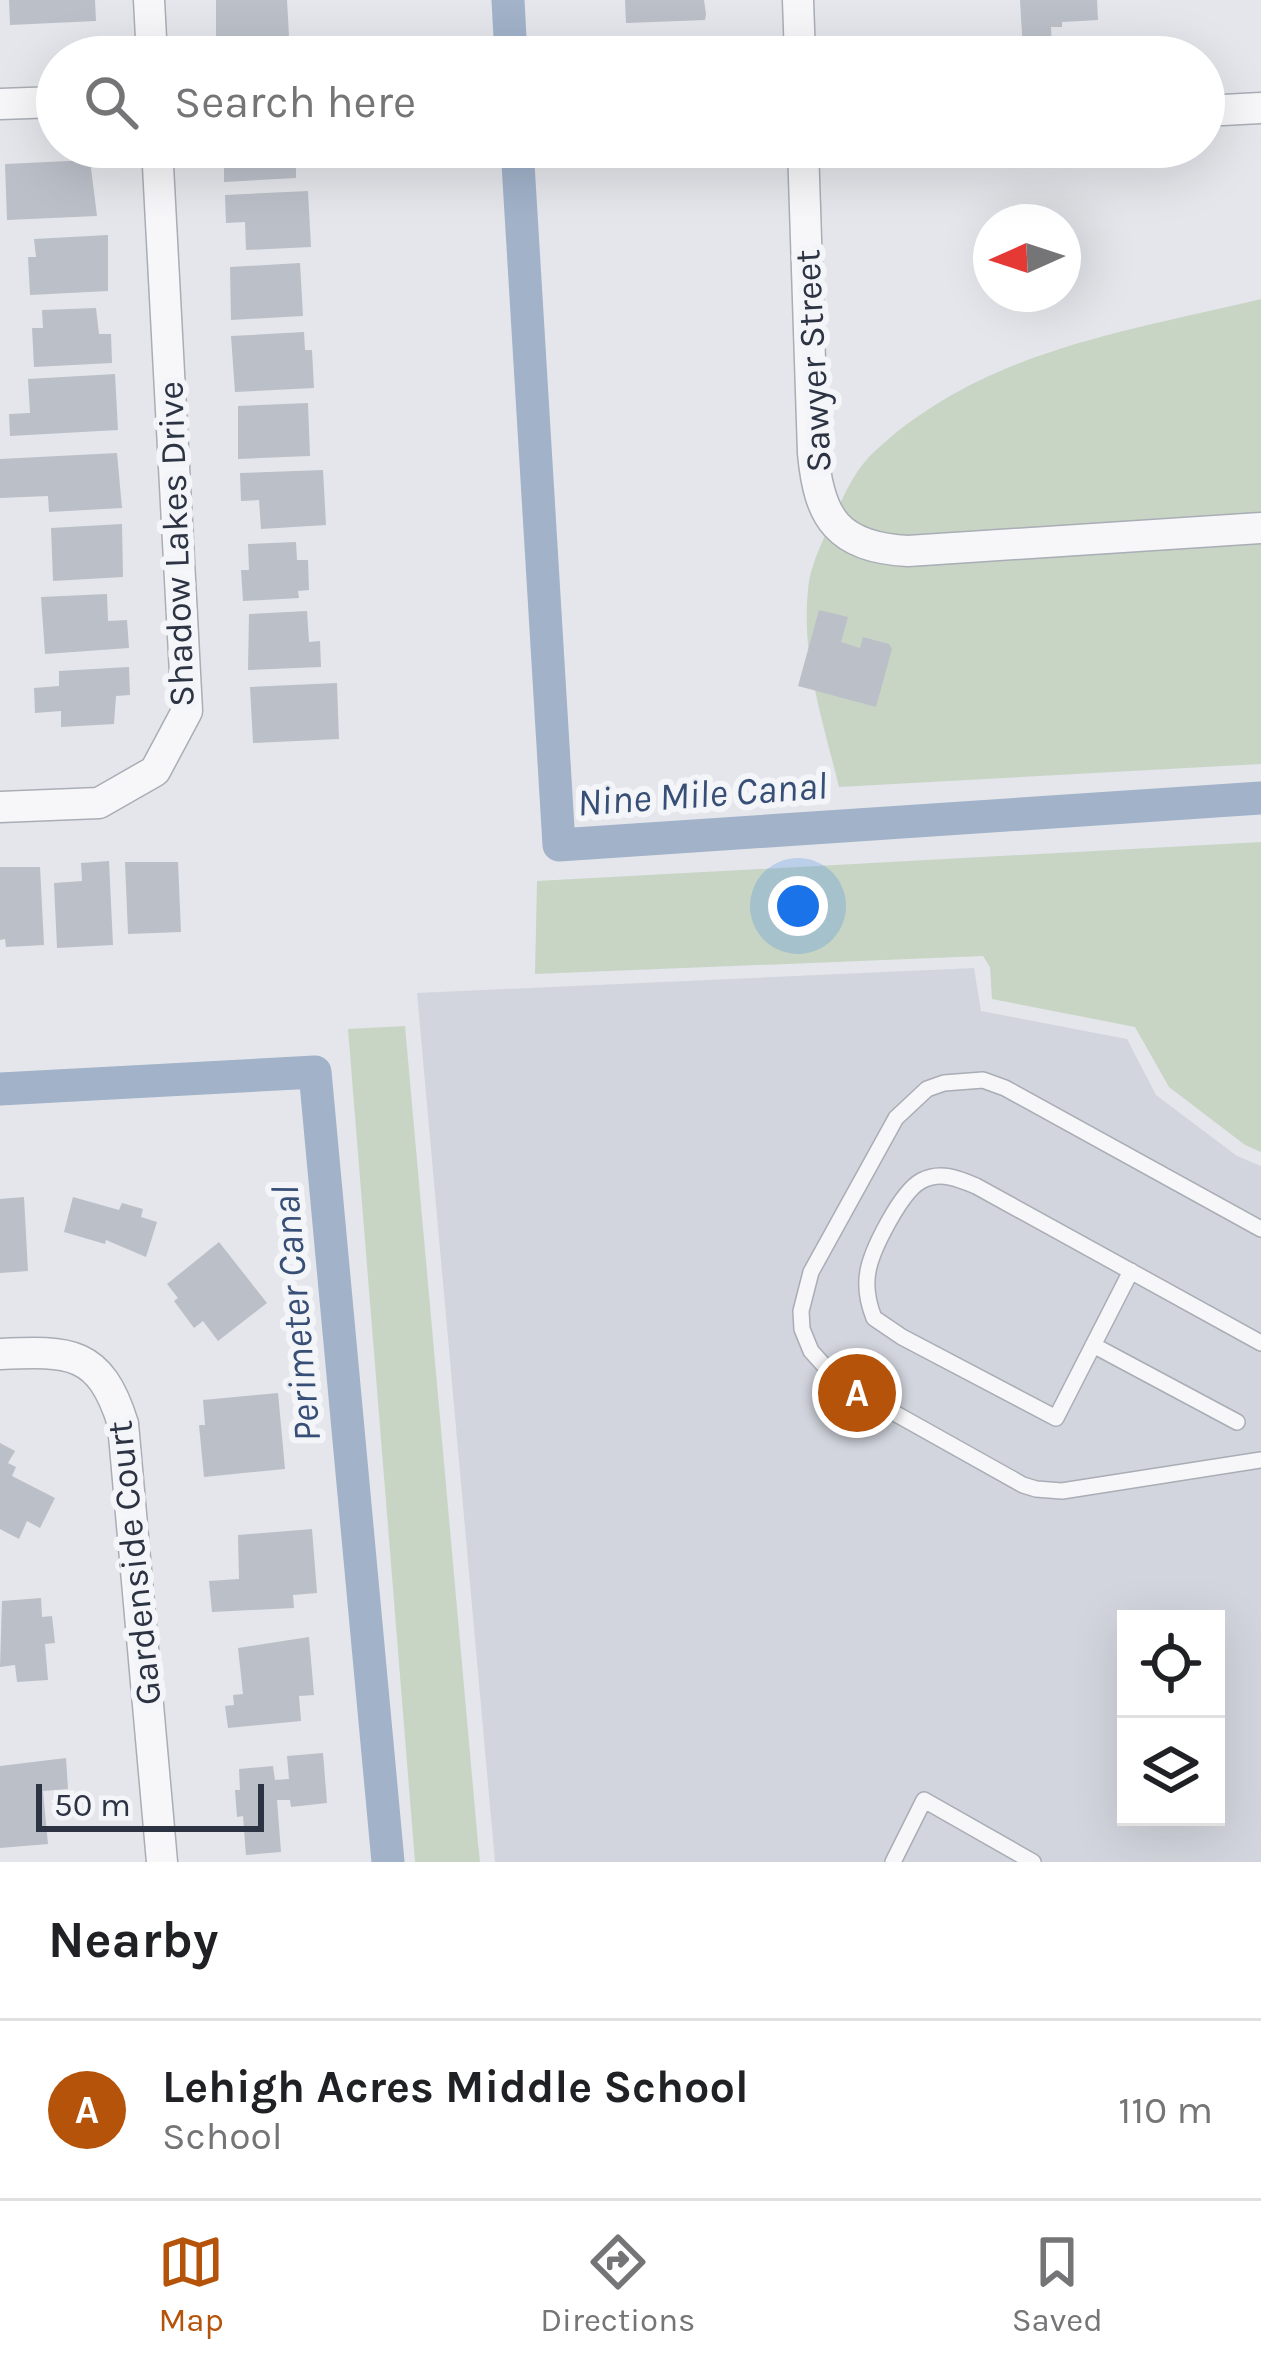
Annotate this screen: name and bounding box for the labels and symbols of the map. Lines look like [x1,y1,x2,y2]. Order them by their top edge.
north arrow [973,204,1081,312]
street label: Sawyer Street [786,248,840,474]
street label: Shadow Lakes Drive [149,380,203,708]
water label: Nine Mile Canal [576,762,829,826]
your location [768,876,828,936]
water label: Perimeter Canal [262,1184,330,1444]
pin: A [818,1348,896,1438]
street label: Gardenside Court [98,1419,170,1707]
scale bar [36,1778,264,1831]

